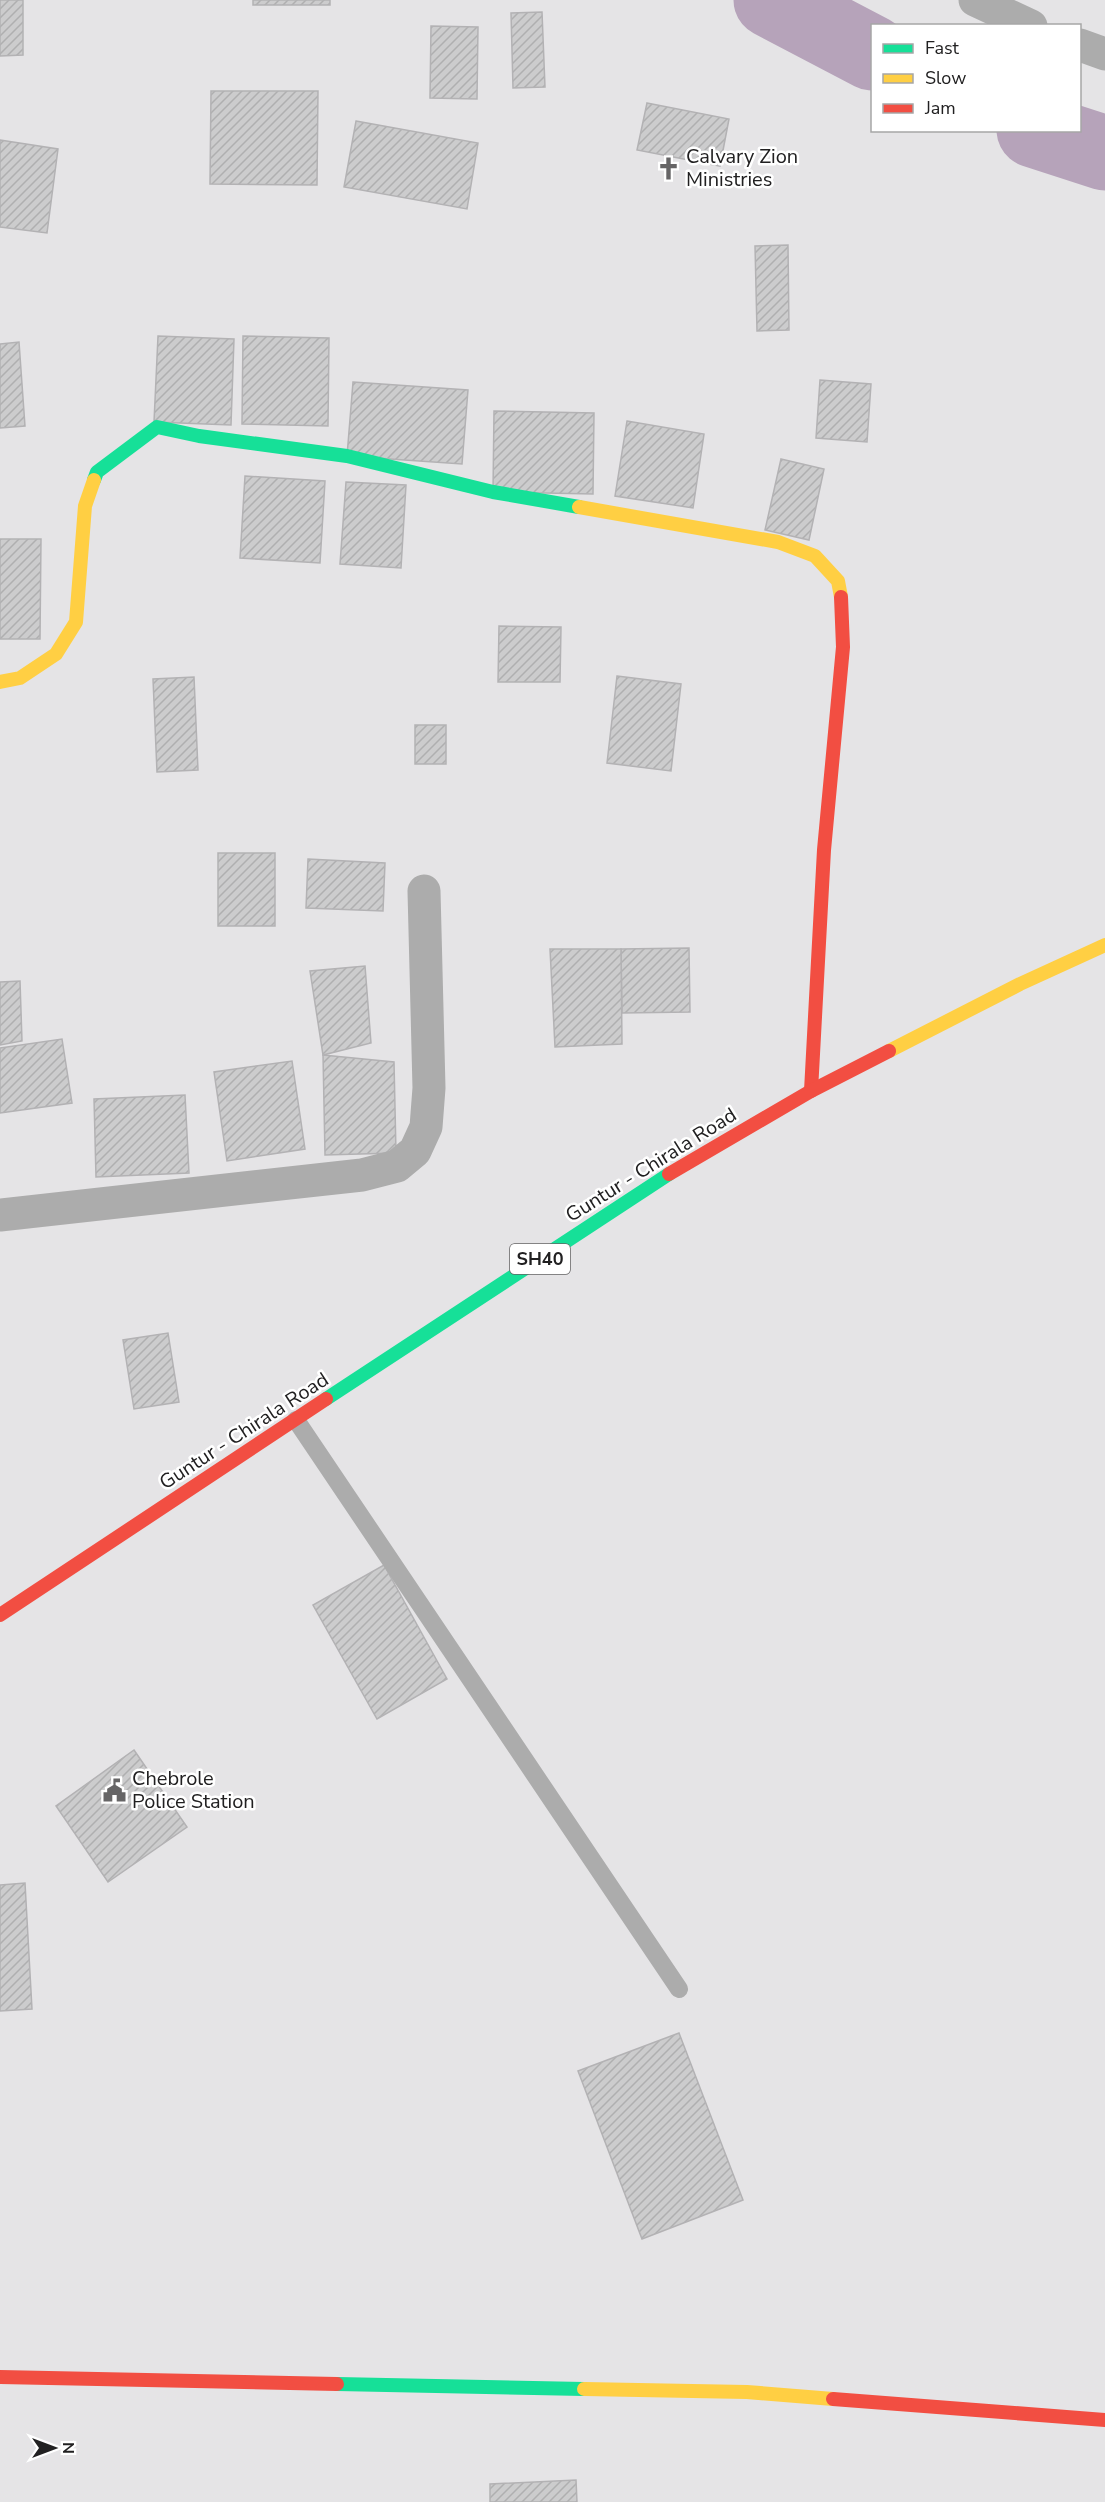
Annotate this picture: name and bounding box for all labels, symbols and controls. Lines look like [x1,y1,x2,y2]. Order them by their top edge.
legend [871,24,1081,132]
text: Fast [925,36,960,60]
text: Slow [925,66,966,90]
text: Jam [924,96,956,120]
place label: Calvary Zion Ministries [686,143,798,193]
church icon: Calvary Zion Ministries [655,155,681,181]
street label: Guntur - Chirala Road [560,1101,742,1229]
road number: SH40 [510,1244,570,1274]
street label: Guntur - Chirala Road [154,1366,334,1496]
place label: Chebrole Police Station [132,1765,255,1815]
public building icon: Chebrole Police Station [101,1777,127,1803]
north arrow [24,2418,84,2478]
text: N [57,2442,79,2454]

